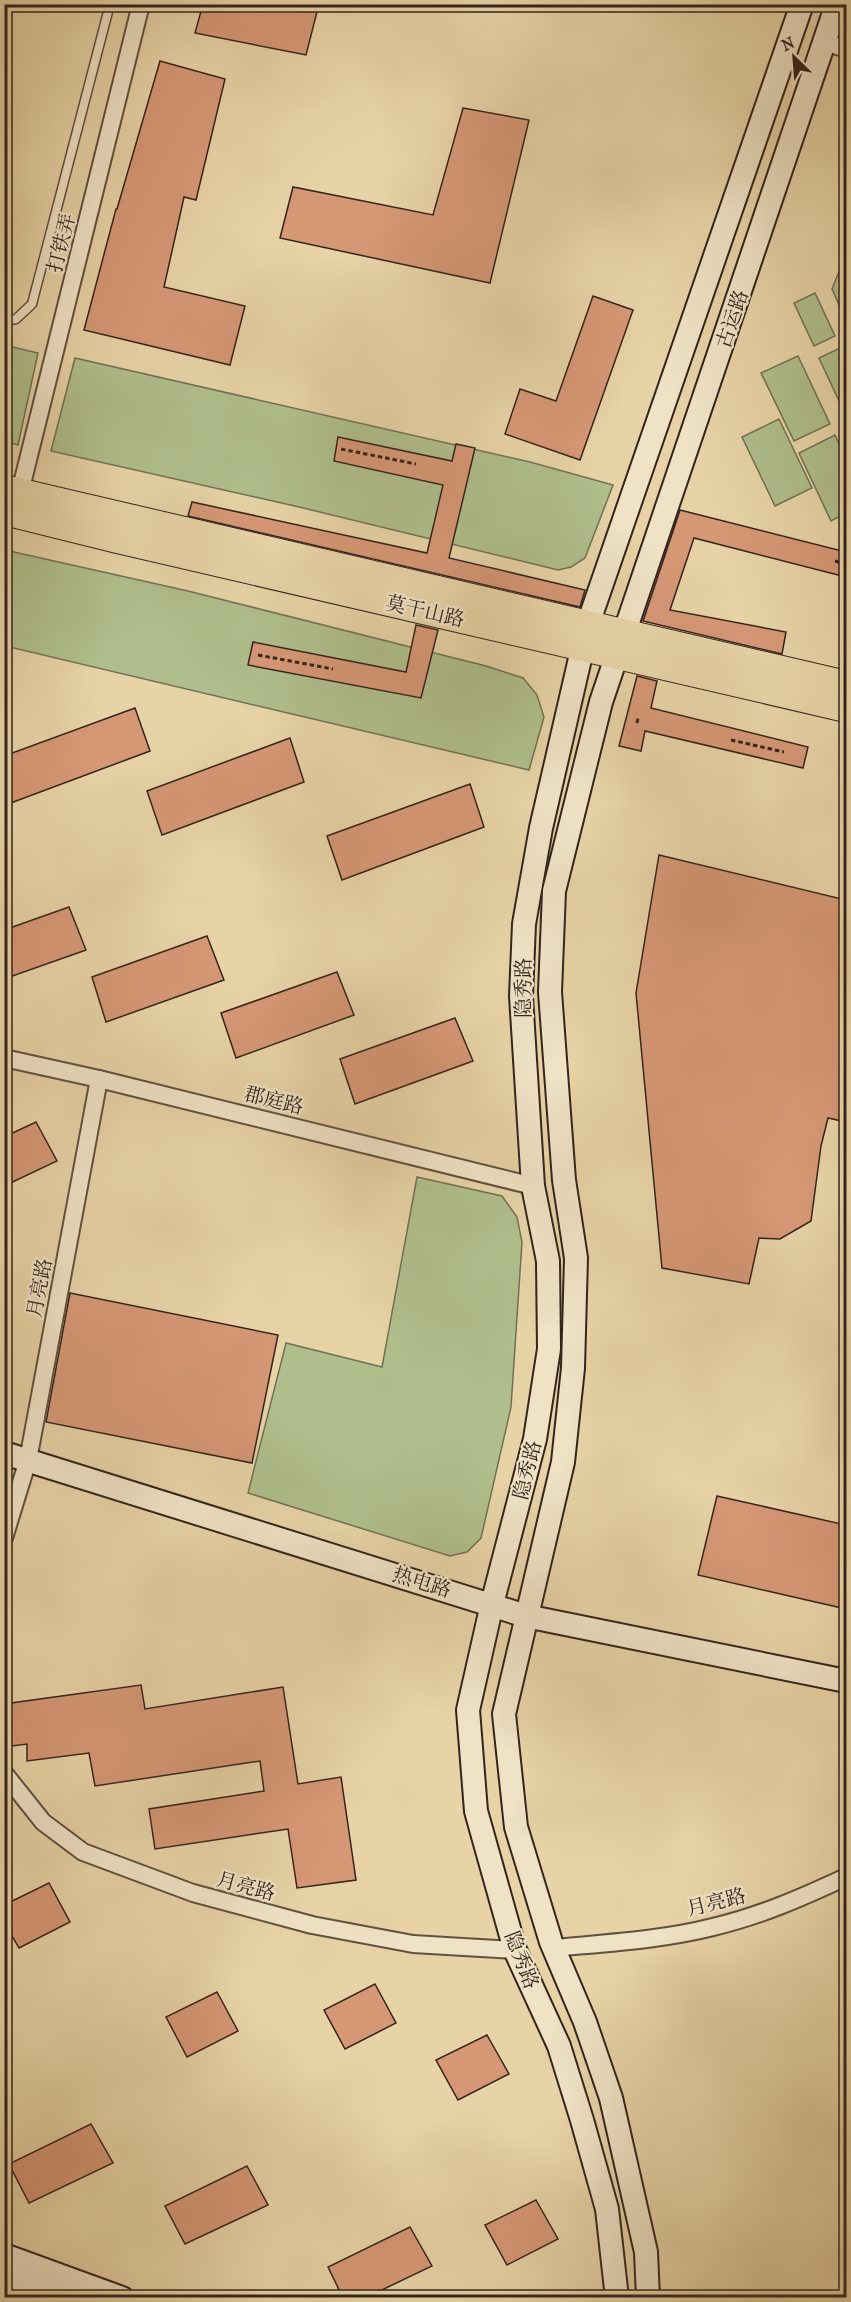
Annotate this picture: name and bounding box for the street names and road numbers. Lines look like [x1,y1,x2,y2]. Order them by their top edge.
street label: 打铁弄 [43,211,80,275]
street label: 古运路 [712,287,753,351]
street label: 莫干山路 [383,591,466,632]
street label: 隐秀路 [512,958,535,1018]
street label: 郡庭路 [242,1082,306,1119]
street label: 月亮路 [22,1256,57,1320]
street label: 隐秀路 [509,1438,546,1502]
street label: 热电路 [390,1563,454,1602]
street label: 月亮路 [214,1868,278,1905]
street label: 月亮路 [684,1884,748,1921]
street label: 隐秀路 [500,1928,543,1992]

